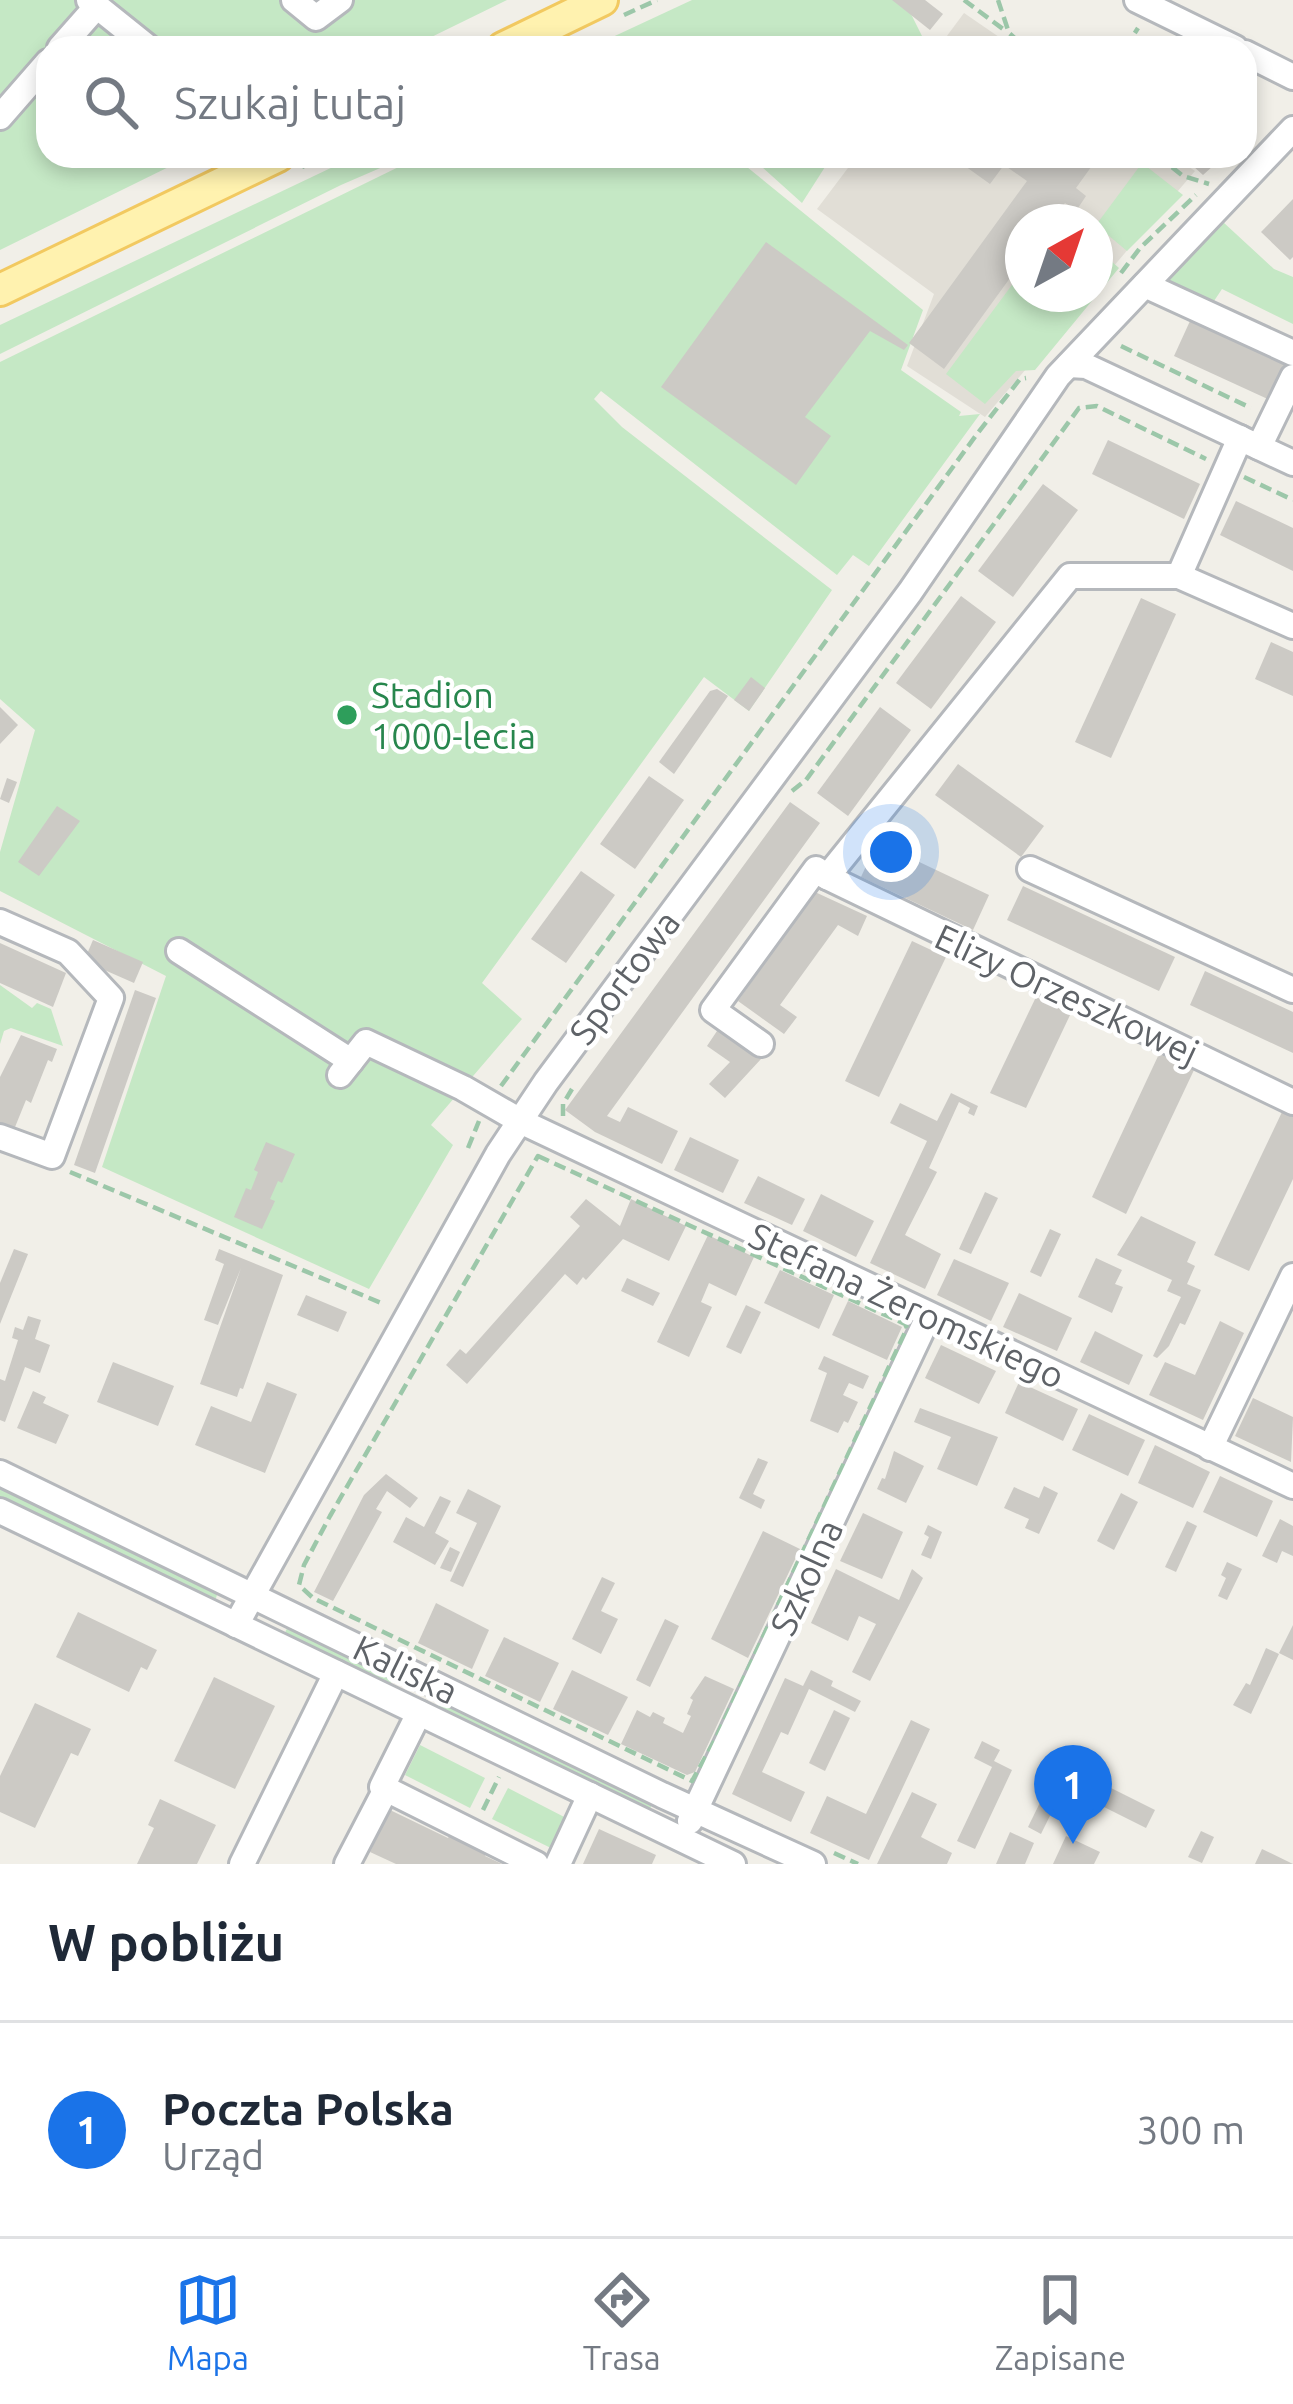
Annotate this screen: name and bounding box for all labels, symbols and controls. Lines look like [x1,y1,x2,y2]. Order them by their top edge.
search box [36,36,1257,168]
icon: search [78,69,144,135]
text: Szukaj tutaj [174,77,406,128]
north arrow [1005,204,1113,312]
place label: Stadion 1000-lecia [371,674,536,756]
marker: Stadion 1000-lecia [334,702,360,728]
your location [861,822,921,882]
street label: Sportowa [561,902,687,1052]
street label: Elizy Orzeszkowej [929,915,1205,1073]
street label: Stefana Żeromskiego [743,1214,1071,1396]
street label: Szkolna [762,1513,850,1641]
street label: Kaliska [347,1626,465,1712]
pin: 1 [1034,1745,1112,1844]
text: W pobliżu [48,1913,284,1971]
text: Poczta Polska [162,2083,454,2134]
text: 1 [76,2108,98,2151]
text: 300 m [1136,2108,1245,2151]
text: Urząd [162,2134,264,2177]
tab: Mapa [167,2267,249,2376]
tab: Trasa [583,2267,661,2376]
tab: Zapisane [995,2267,1126,2376]

